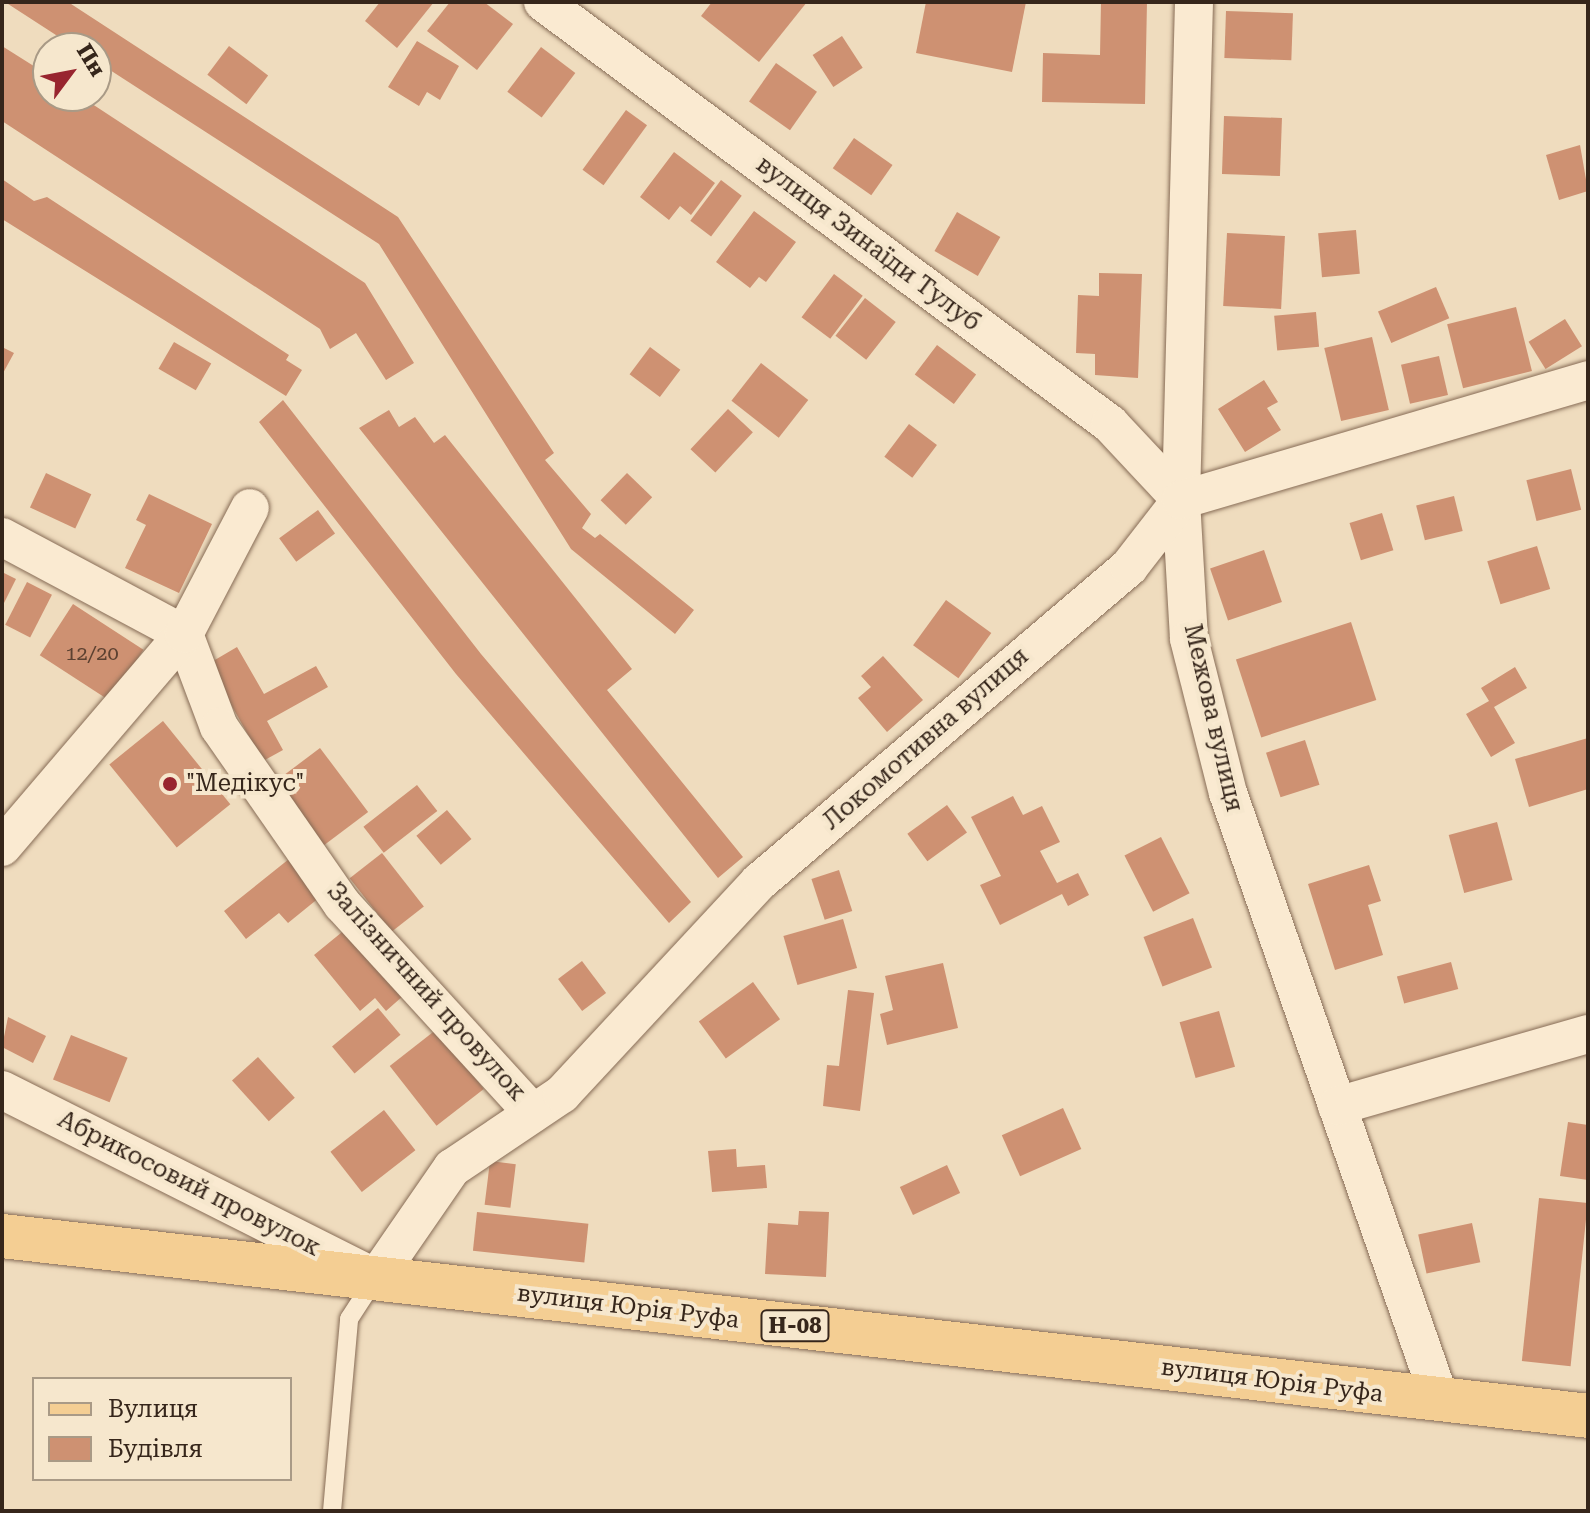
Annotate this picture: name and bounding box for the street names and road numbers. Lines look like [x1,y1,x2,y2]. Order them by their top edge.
street label: вулиця Зинаїди Тулуб [750,150,986,338]
street label: Межова вулиця [1177,621,1249,815]
street label: Локомотивна вулиця [818,642,1034,836]
street label: Залізничний провулок [320,877,532,1107]
street label: Абрикосовий провулок [53,1105,325,1263]
street label: вулиця Юрія Руфа [515,1279,741,1335]
road number: Н-08 [759,1308,831,1344]
street label: вулиця Юрія Руфа [1159,1353,1385,1409]

